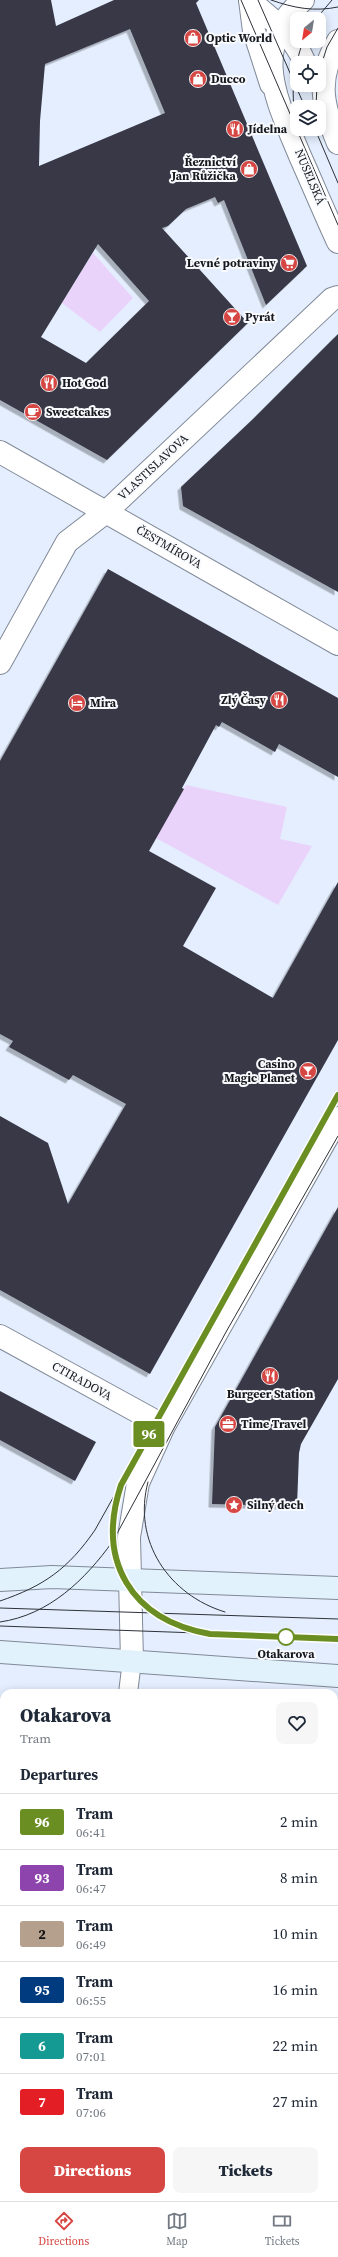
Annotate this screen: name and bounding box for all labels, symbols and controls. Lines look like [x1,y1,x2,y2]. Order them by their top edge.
north arrow [290,12,326,48]
map controls [290,12,326,136]
shop icon: Optic World [183,28,203,48]
place label: Optic World [206,30,272,46]
button: locate [290,56,326,92]
shop icon: Ducco [188,69,208,89]
place label: Ducco [211,71,246,87]
button: layers [290,100,326,136]
restaurant icon: Jídelna [225,119,245,139]
place label: Jídelna [247,121,288,137]
street label: NUSELSKÁ [291,146,329,208]
place label: Řeznictví Jan Růžička [171,154,237,184]
shop icon: Řeznictví Jan Růžička [239,159,259,179]
supermarket icon: Levné potraviny [279,253,299,273]
place label: Levné potraviny [187,255,277,271]
bar icon: Pyrát [222,307,242,327]
place label: Pyrát [245,309,276,325]
restaurant icon: Hot God [39,373,59,393]
place label: Hot God [62,375,107,391]
cafe icon: Sweetcakes [23,402,43,422]
place label: Sweetcakes [46,404,110,420]
street label: VLASTISLAVOVA [114,430,192,504]
street label: ČESTMÍROVA [133,522,205,572]
restaurant icon: Zlý Časy [269,690,289,710]
place label: Zlý Časy [221,692,267,708]
hotel icon: Mira [67,693,87,713]
place label: Mira [90,695,117,711]
place label: Casino Magic Planet [224,1056,296,1086]
bar icon: Casino Magic Planet [298,1061,318,1081]
street label: CTIRADOVA [49,1358,115,1404]
restaurant icon: Burgeer Station [260,1366,280,1386]
place label: Burgeer Station [227,1386,314,1402]
office icon: Time Travel [218,1414,238,1434]
place label: Time Travel [241,1416,306,1432]
line badge: 96 [131,1421,167,1447]
text: 96 [141,1424,157,1444]
place icon: Silný dech [224,1495,244,1515]
place label: Silný dech [247,1497,304,1513]
marker: Otakarova [277,1628,295,1646]
place label: Otakarova [257,1646,315,1662]
text: Otakarova [20,1702,111,1728]
button: heart [276,1702,318,1744]
text: Tram [20,1730,51,1747]
text: Departures [20,1764,98,1785]
text: Tram [76,1803,113,1824]
text: 2 min [280,1811,318,1832]
text: 96 [34,1812,50,1832]
text: 06:41 [76,1824,106,1841]
text: Tram [76,1859,113,1880]
text: 8 min [280,1867,318,1888]
text: 93 [34,1868,50,1888]
text: 06:47 [76,1880,106,1897]
text: Tram [76,1915,113,1936]
text: 10 min [272,1923,318,1944]
text: 2 [38,1924,46,1944]
text: 06:49 [76,1936,106,1953]
text: Tram [76,1971,113,1992]
text: 16 min [272,1979,318,2000]
text: 95 [34,1980,50,2000]
text: 06:55 [76,1992,106,2009]
text: Tram [76,2027,113,2048]
text: 22 min [272,2035,318,2056]
text: 6 [38,2036,46,2056]
text: 07:01 [76,2048,106,2065]
text: Tram [76,2083,113,2104]
text: 27 min [272,2091,318,2112]
text: 7 [38,2092,46,2112]
text: 07:06 [76,2104,106,2121]
button: Directions [20,2147,165,2193]
button: Tickets [173,2147,318,2193]
tab: Directions [38,2210,89,2249]
tab: Map [166,2210,188,2249]
tab: Tickets [265,2210,300,2249]

